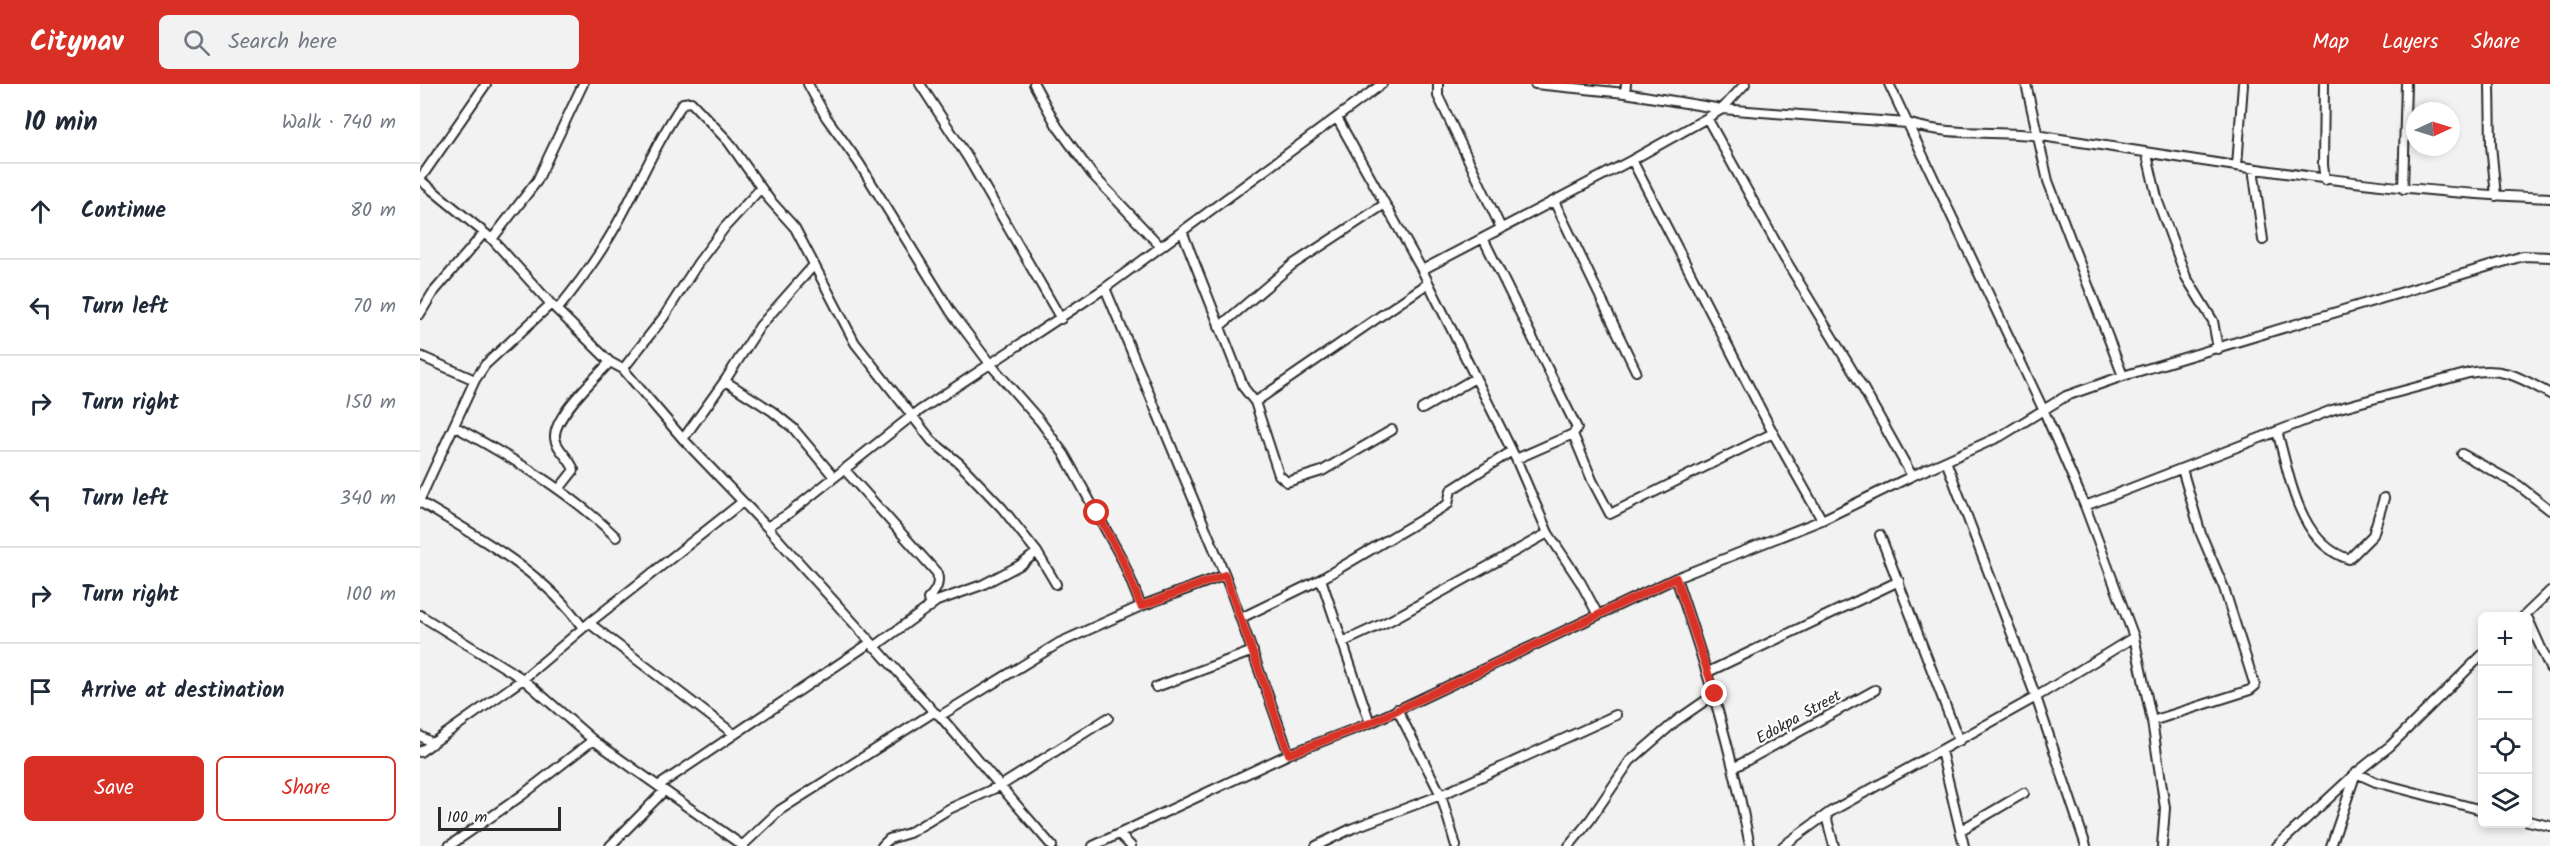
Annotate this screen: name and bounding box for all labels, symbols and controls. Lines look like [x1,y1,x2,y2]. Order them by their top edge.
search box [159,15,579,69]
text: Citynav [30,20,123,65]
text: Search here [228,25,337,60]
icon: search [180,26,213,59]
text: Map [2312,26,2349,59]
text: Layers [2382,26,2438,59]
text: Share [2471,26,2520,59]
text: 10 min [24,102,98,144]
north arrow [2406,102,2460,156]
text: Walk · 740 m [282,107,396,139]
text: Continue [81,194,166,229]
icon: ahead [24,195,57,228]
text: 80 m [350,195,396,227]
text: Turn left [81,290,168,325]
icon: left [24,291,57,324]
text: 70 m [353,291,396,323]
text: Turn right [81,386,179,421]
icon: right [24,387,57,420]
text: 150 m [345,387,396,419]
text: Turn left [81,482,168,517]
icon: left [24,483,57,516]
text: 340 m [340,483,396,515]
route start [1083,499,1109,525]
text: Turn right [81,578,179,613]
icon: right [24,579,57,612]
text: 100 m [346,579,396,611]
map controls [2478,612,2532,828]
button: + [2478,612,2532,666]
button: − [2478,666,2532,720]
text: Arrive at destination [81,674,284,709]
icon: arrive [24,675,57,708]
route end [1701,680,1727,706]
street label: Edokpa Street [1751,683,1847,751]
button: locate [2478,720,2532,774]
button: Save [24,756,204,821]
button: Share [216,756,396,821]
button: layers [2478,774,2532,828]
scale bar [438,804,561,832]
text: 100 m [447,805,487,830]

